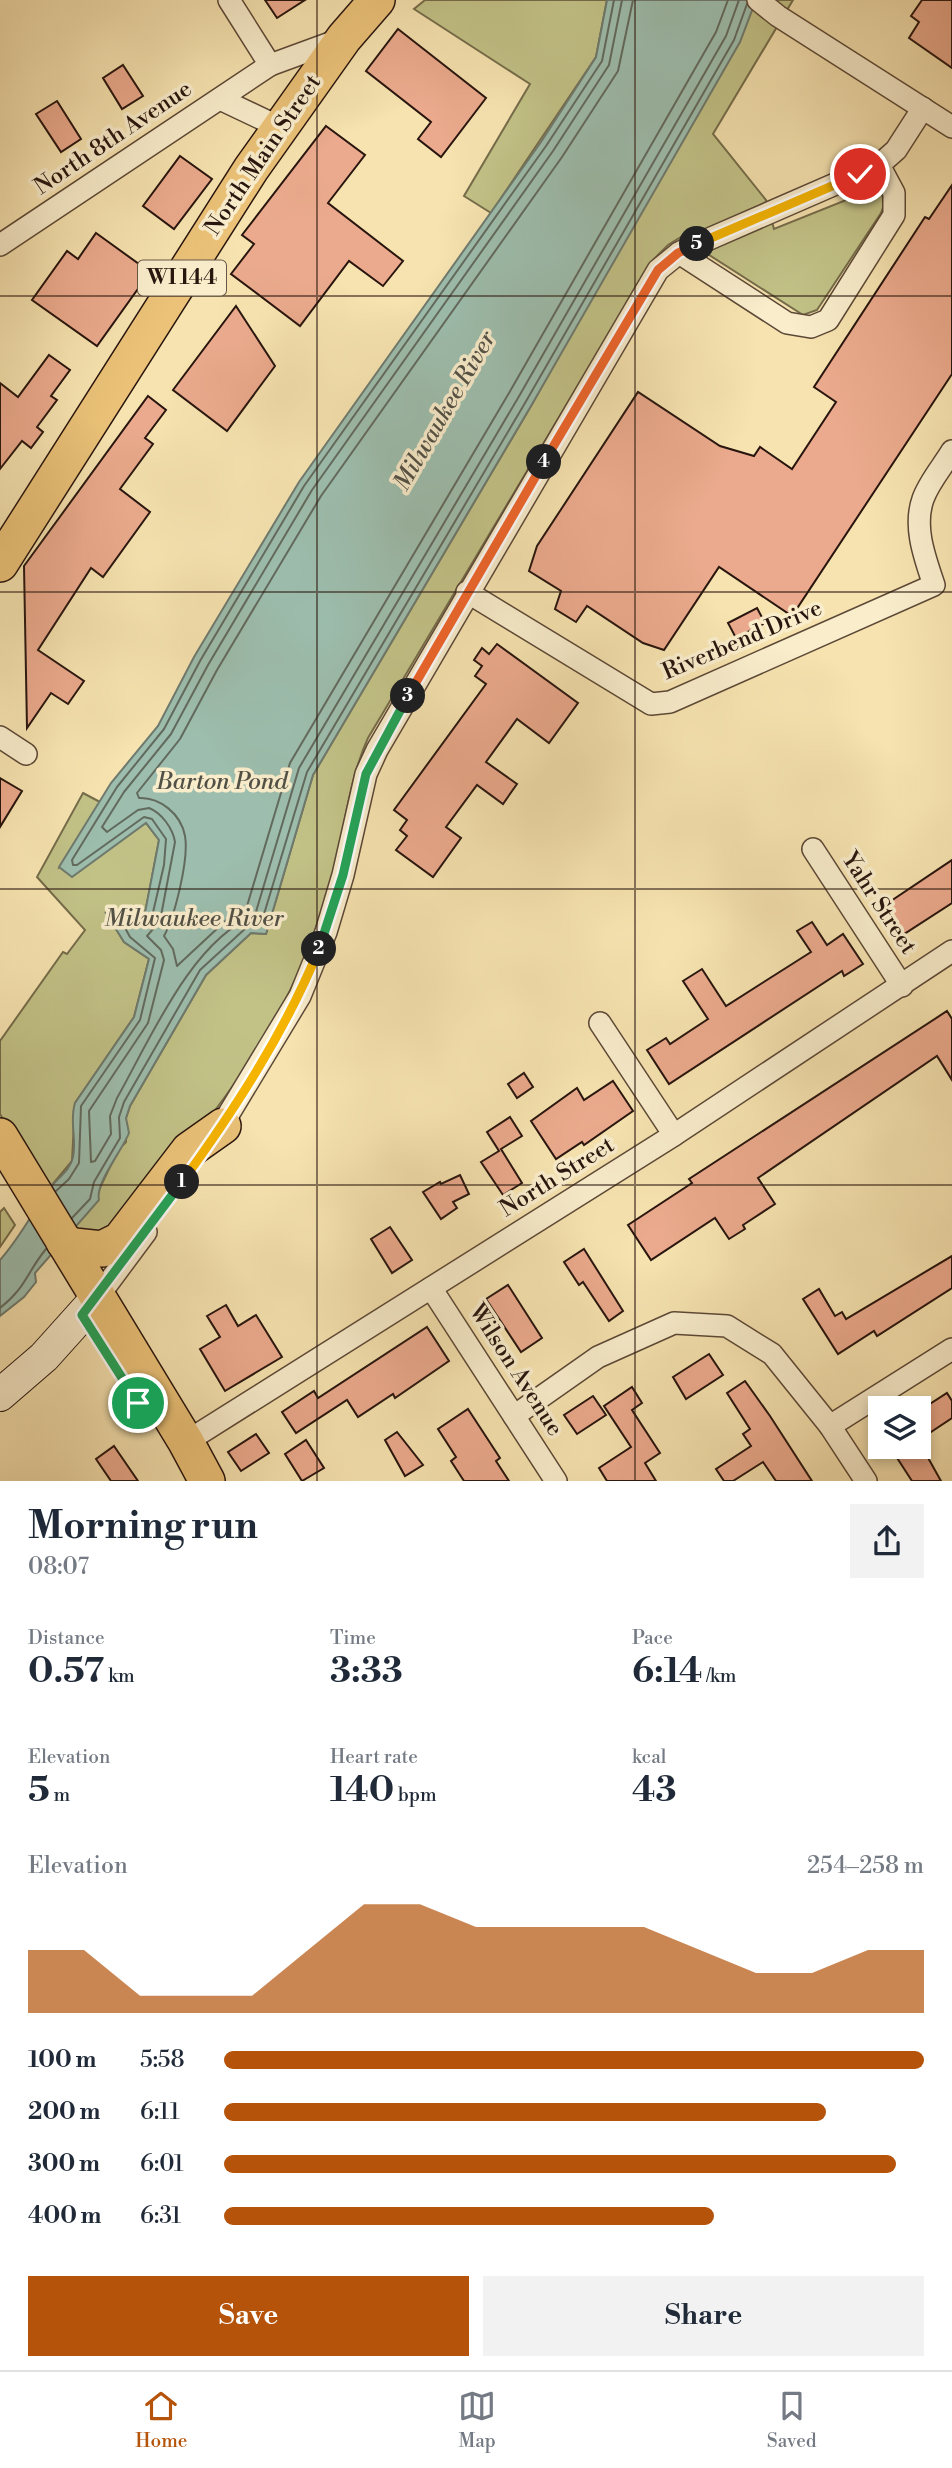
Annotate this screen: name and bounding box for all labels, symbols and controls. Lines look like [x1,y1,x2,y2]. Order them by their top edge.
street label: North Main Street [199,69,327,241]
street label: North 8th Avenue [29,75,197,201]
pin [830,144,890,204]
icon: check [841,155,879,193]
pin: 5 [680,226,714,262]
text: 5 [691,231,702,255]
road number: WI 144 [138,260,226,296]
water label: Milwaukee River [387,325,503,496]
pin: 4 [526,444,562,480]
text: 4 [537,449,550,473]
street label: Riverbend Drive [658,594,826,686]
pin: 3 [390,678,426,714]
text: 3 [402,683,413,707]
water label: Barton Pond [155,767,289,797]
street label: Yahr Street [835,846,922,959]
water label: Milwaukee River [104,904,284,934]
pin: 2 [302,932,336,967]
text: 2 [313,936,324,960]
street label: North Street [495,1131,619,1223]
pin: 1 [164,1164,200,1200]
text: 1 [177,1169,186,1193]
street label: Wilson Avenue [462,1298,569,1441]
pin [108,1373,168,1433]
icon: arrive [119,1384,157,1422]
map controls [868,1396,931,1459]
button: layers [868,1396,931,1459]
text: Morning run [28,1503,258,1550]
button: share [850,1504,924,1578]
text: 08:07 [28,1553,89,1581]
text: Distance [28,1626,105,1650]
text: Time [330,1626,376,1650]
text: Pace [632,1626,673,1650]
text: 0.57 [28,1650,104,1693]
text: 3:33 [330,1650,403,1693]
text: 6:14 [632,1650,702,1693]
text: km [104,1664,135,1688]
text: /km [702,1664,736,1688]
text: Elevation [28,1745,110,1769]
text: Heart rate [330,1745,418,1769]
text: kcal [632,1745,666,1769]
text: 5 [28,1769,50,1812]
text: 140 [330,1769,394,1812]
text: 43 [632,1769,677,1812]
text: m [50,1783,70,1807]
text: bpm [394,1783,437,1807]
text: Elevation [28,1852,128,1880]
text: 254–258 m [807,1852,924,1880]
text: 100 m [28,2046,96,2074]
text: 5:58 [140,2046,185,2074]
text: 200 m [28,2098,100,2126]
text: 6:11 [140,2098,180,2126]
text: 300 m [28,2150,100,2178]
text: 6:01 [140,2150,184,2178]
text: 400 m [28,2202,101,2230]
text: 6:31 [140,2202,181,2230]
button: Save [28,2276,469,2356]
button: Share [483,2276,924,2356]
tab: Home [135,2387,187,2453]
tab: Map [458,2387,496,2453]
tab: Saved [767,2387,817,2453]

